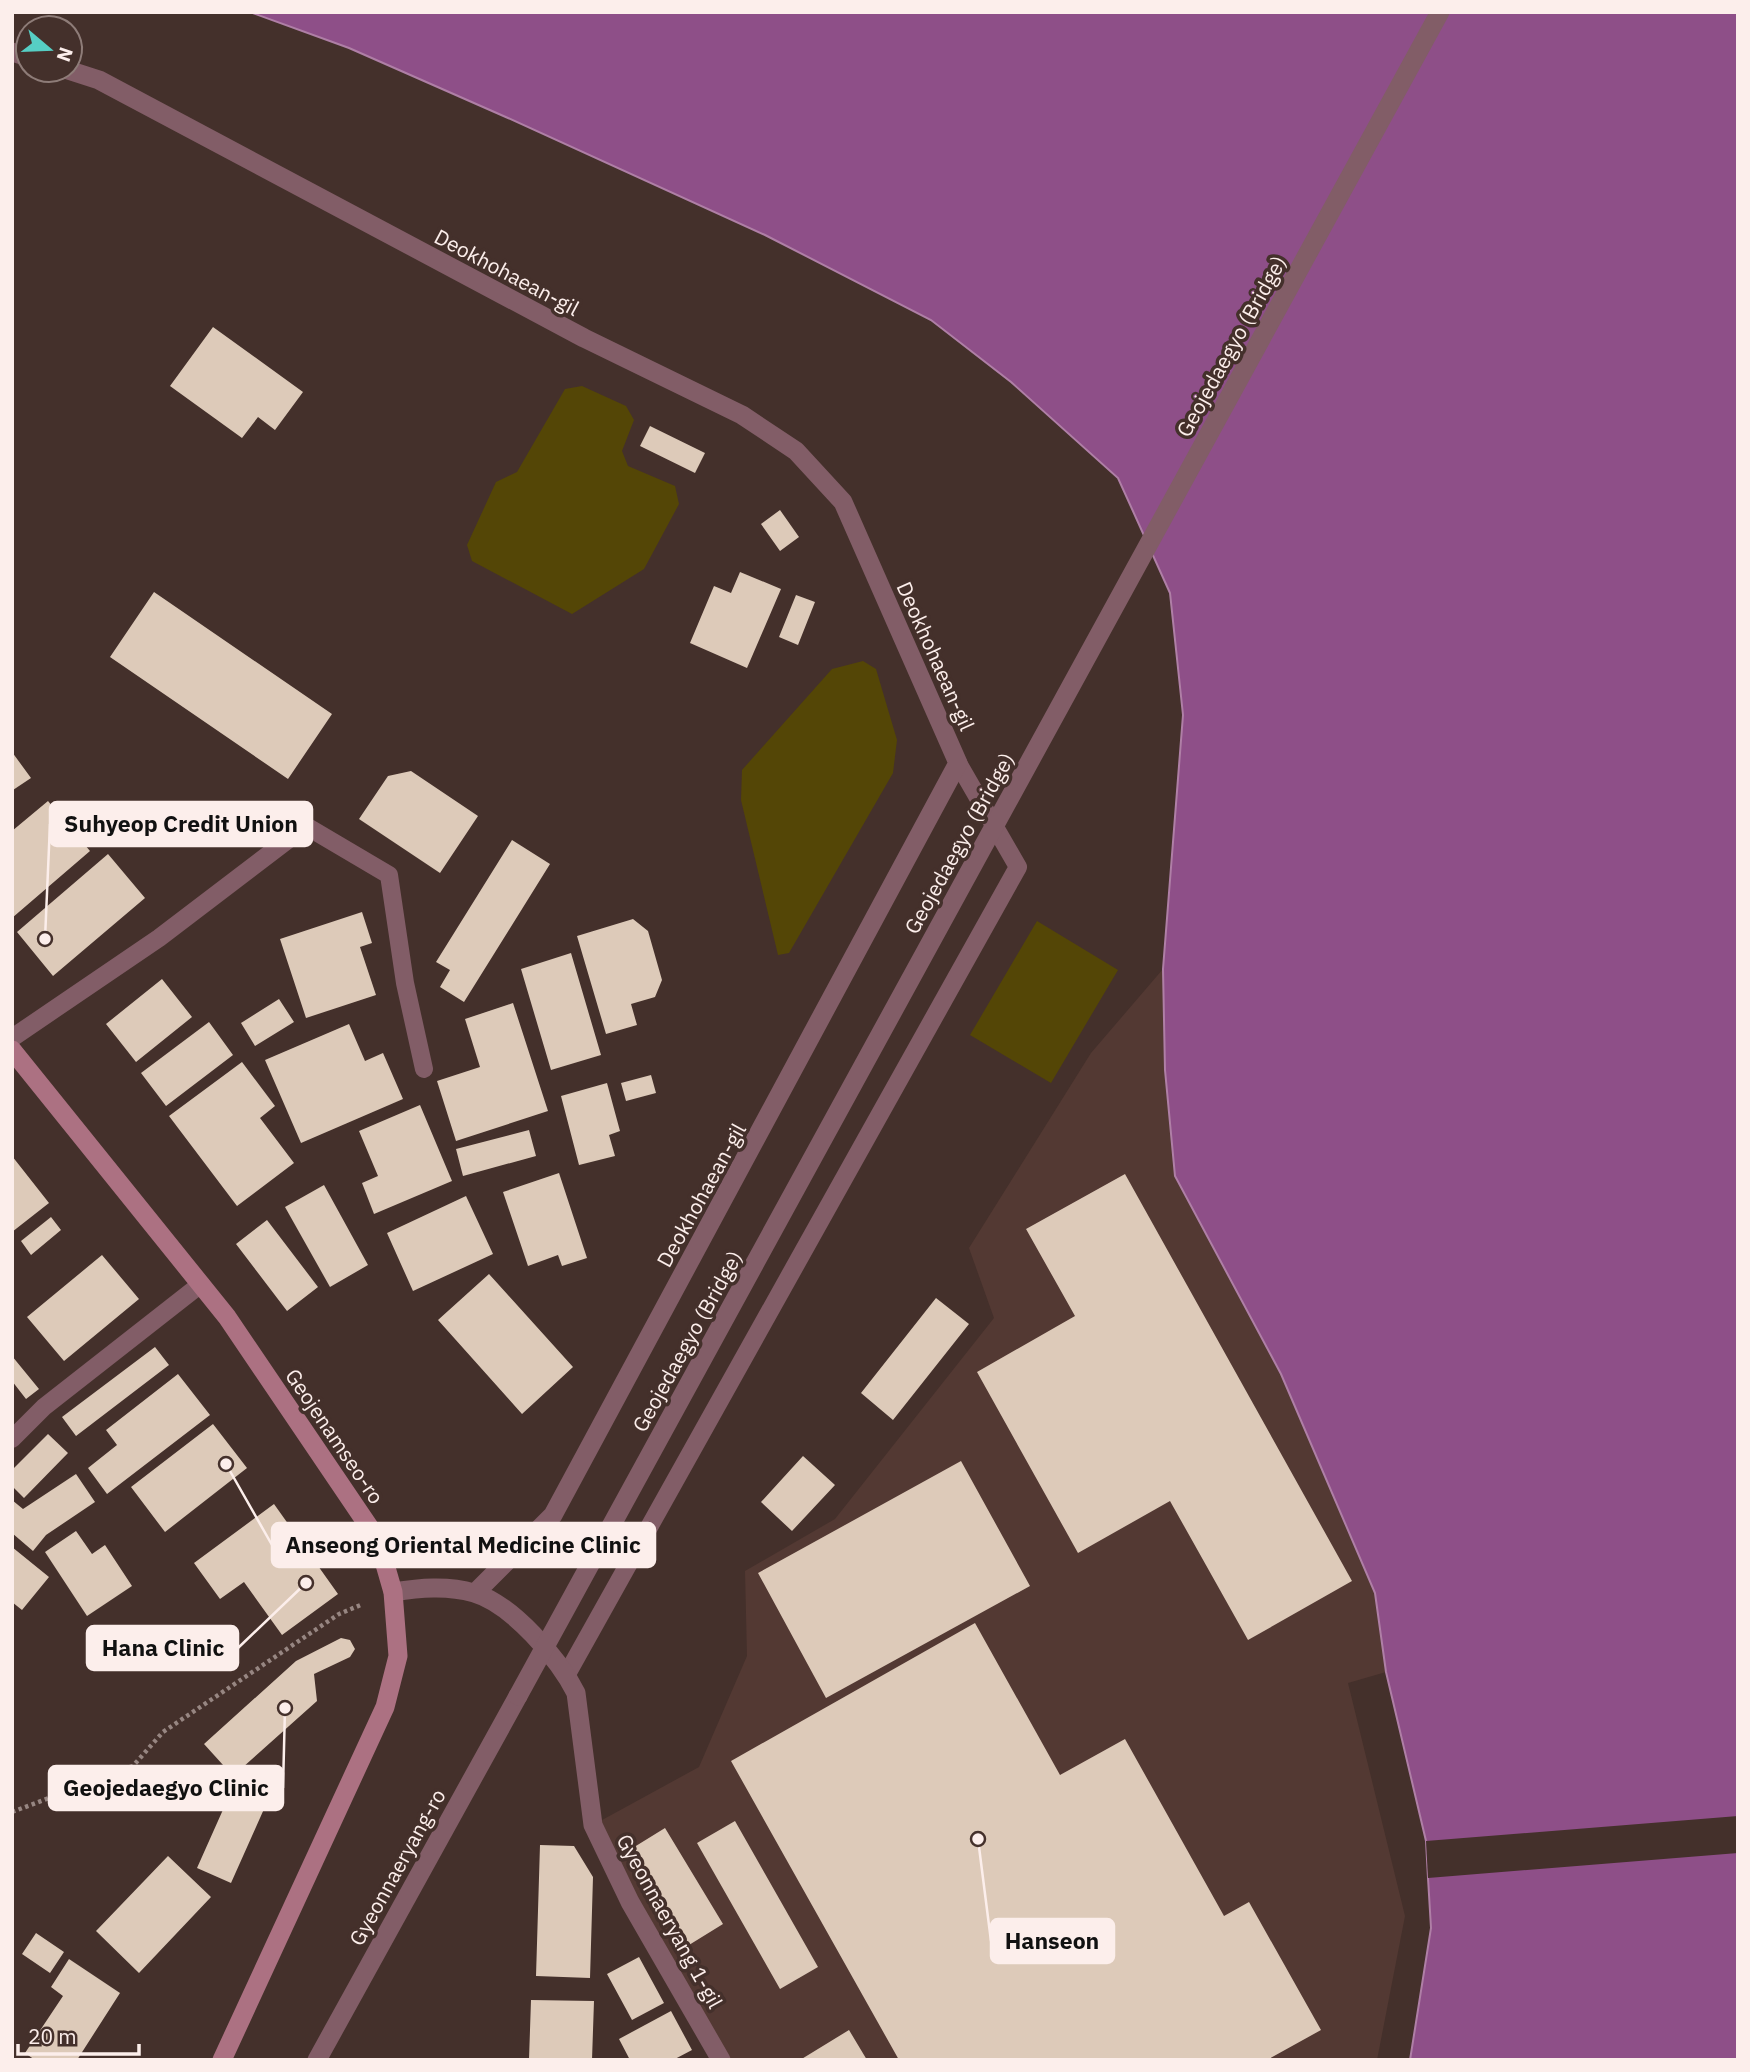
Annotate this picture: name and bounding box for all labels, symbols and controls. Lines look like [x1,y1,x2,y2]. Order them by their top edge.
north arrow [14,14,84,84]
text: N [51,44,79,65]
street label: Deokhohaean-gil [430,222,585,322]
street label: Geojedaegyo (Bridge) [1169,250,1293,442]
street label: Deokhohaean-gil [891,577,982,735]
street label: Geojedaegyo (Bridge) [897,747,1021,939]
callout: Suhyeop Credit Union [50,802,312,846]
text: Suhyeop Credit Union [64,808,298,838]
street label: Deokhohaean-gil [650,1118,752,1272]
street label: Geojedaegyo (Bridge) [625,1245,749,1437]
street label: Geojenamseo-ro [279,1363,391,1509]
callout: Anseong Oriental Medicine Clinic [272,1523,655,1567]
text: Anseong Oriental Medicine Clinic [285,1529,641,1559]
callout: Hana Clinic [87,1626,238,1670]
text: Hana Clinic [102,1632,224,1662]
callout: Geojedaegyo Clinic [49,1766,283,1810]
text: Geojedaegyo Clinic [63,1772,269,1802]
street label: Gyeonnaeryang-ro [342,1784,452,1950]
street label: Gyeonnaeryang 1-gil [610,1829,730,2013]
callout: Hanseon [991,1919,1114,1963]
text: Hanseon [1005,1925,1099,1955]
scale bar [18,2012,138,2056]
text: 20 m [28,2022,77,2050]

